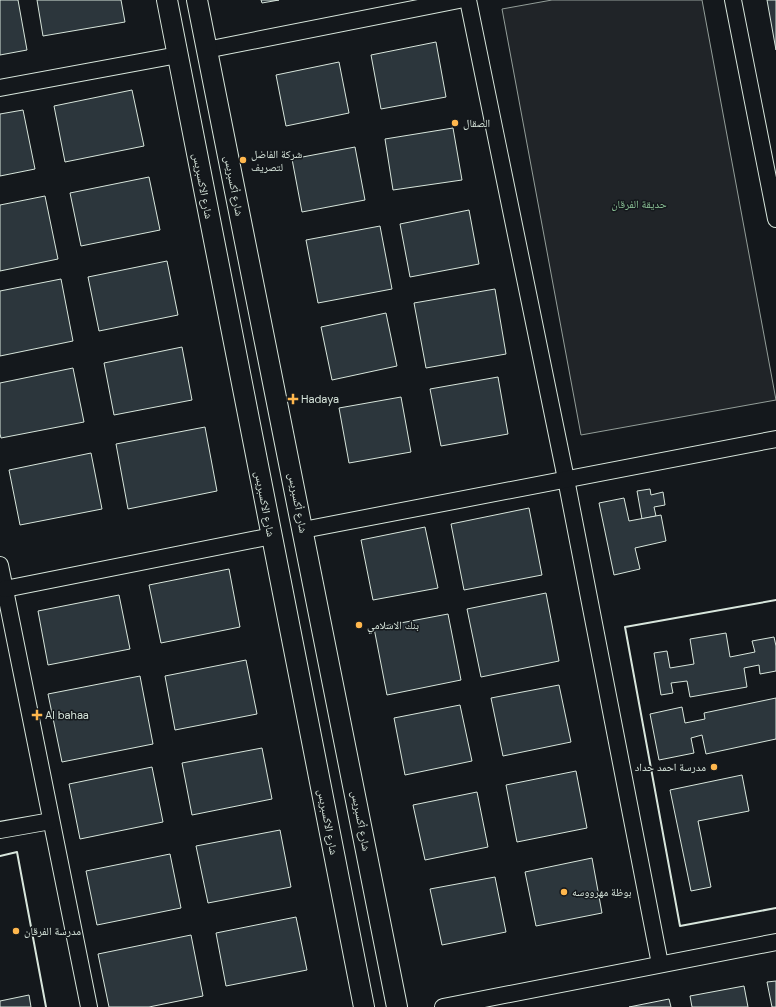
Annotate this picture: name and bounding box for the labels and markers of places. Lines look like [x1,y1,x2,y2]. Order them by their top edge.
place label: الصقال [463,116,490,130]
marker: الصقال [450,118,460,128]
place label: شركة الفاضل لتصريف [251,147,302,174]
marker: شركة الفاضل لتصريف [238,155,248,165]
place label: Hadaya [301,392,339,406]
marker: Hadaya [288,394,298,404]
place label: بنك الاسلامي [367,618,419,634]
marker: بنك الاسلامي [354,620,364,630]
place label: Al bahaa [45,708,89,722]
marker: Al bahaa [32,710,42,720]
place label: مدرسة احمد حداد [635,760,706,774]
marker: مدرسة احمد حداد [709,762,719,772]
place label: بوظة مهرووسه [572,885,632,899]
marker: بوظة مهرووسه [559,887,569,897]
place label: مدرسة الفرقان [24,924,81,938]
marker: مدرسة الفرقان [11,926,21,936]

